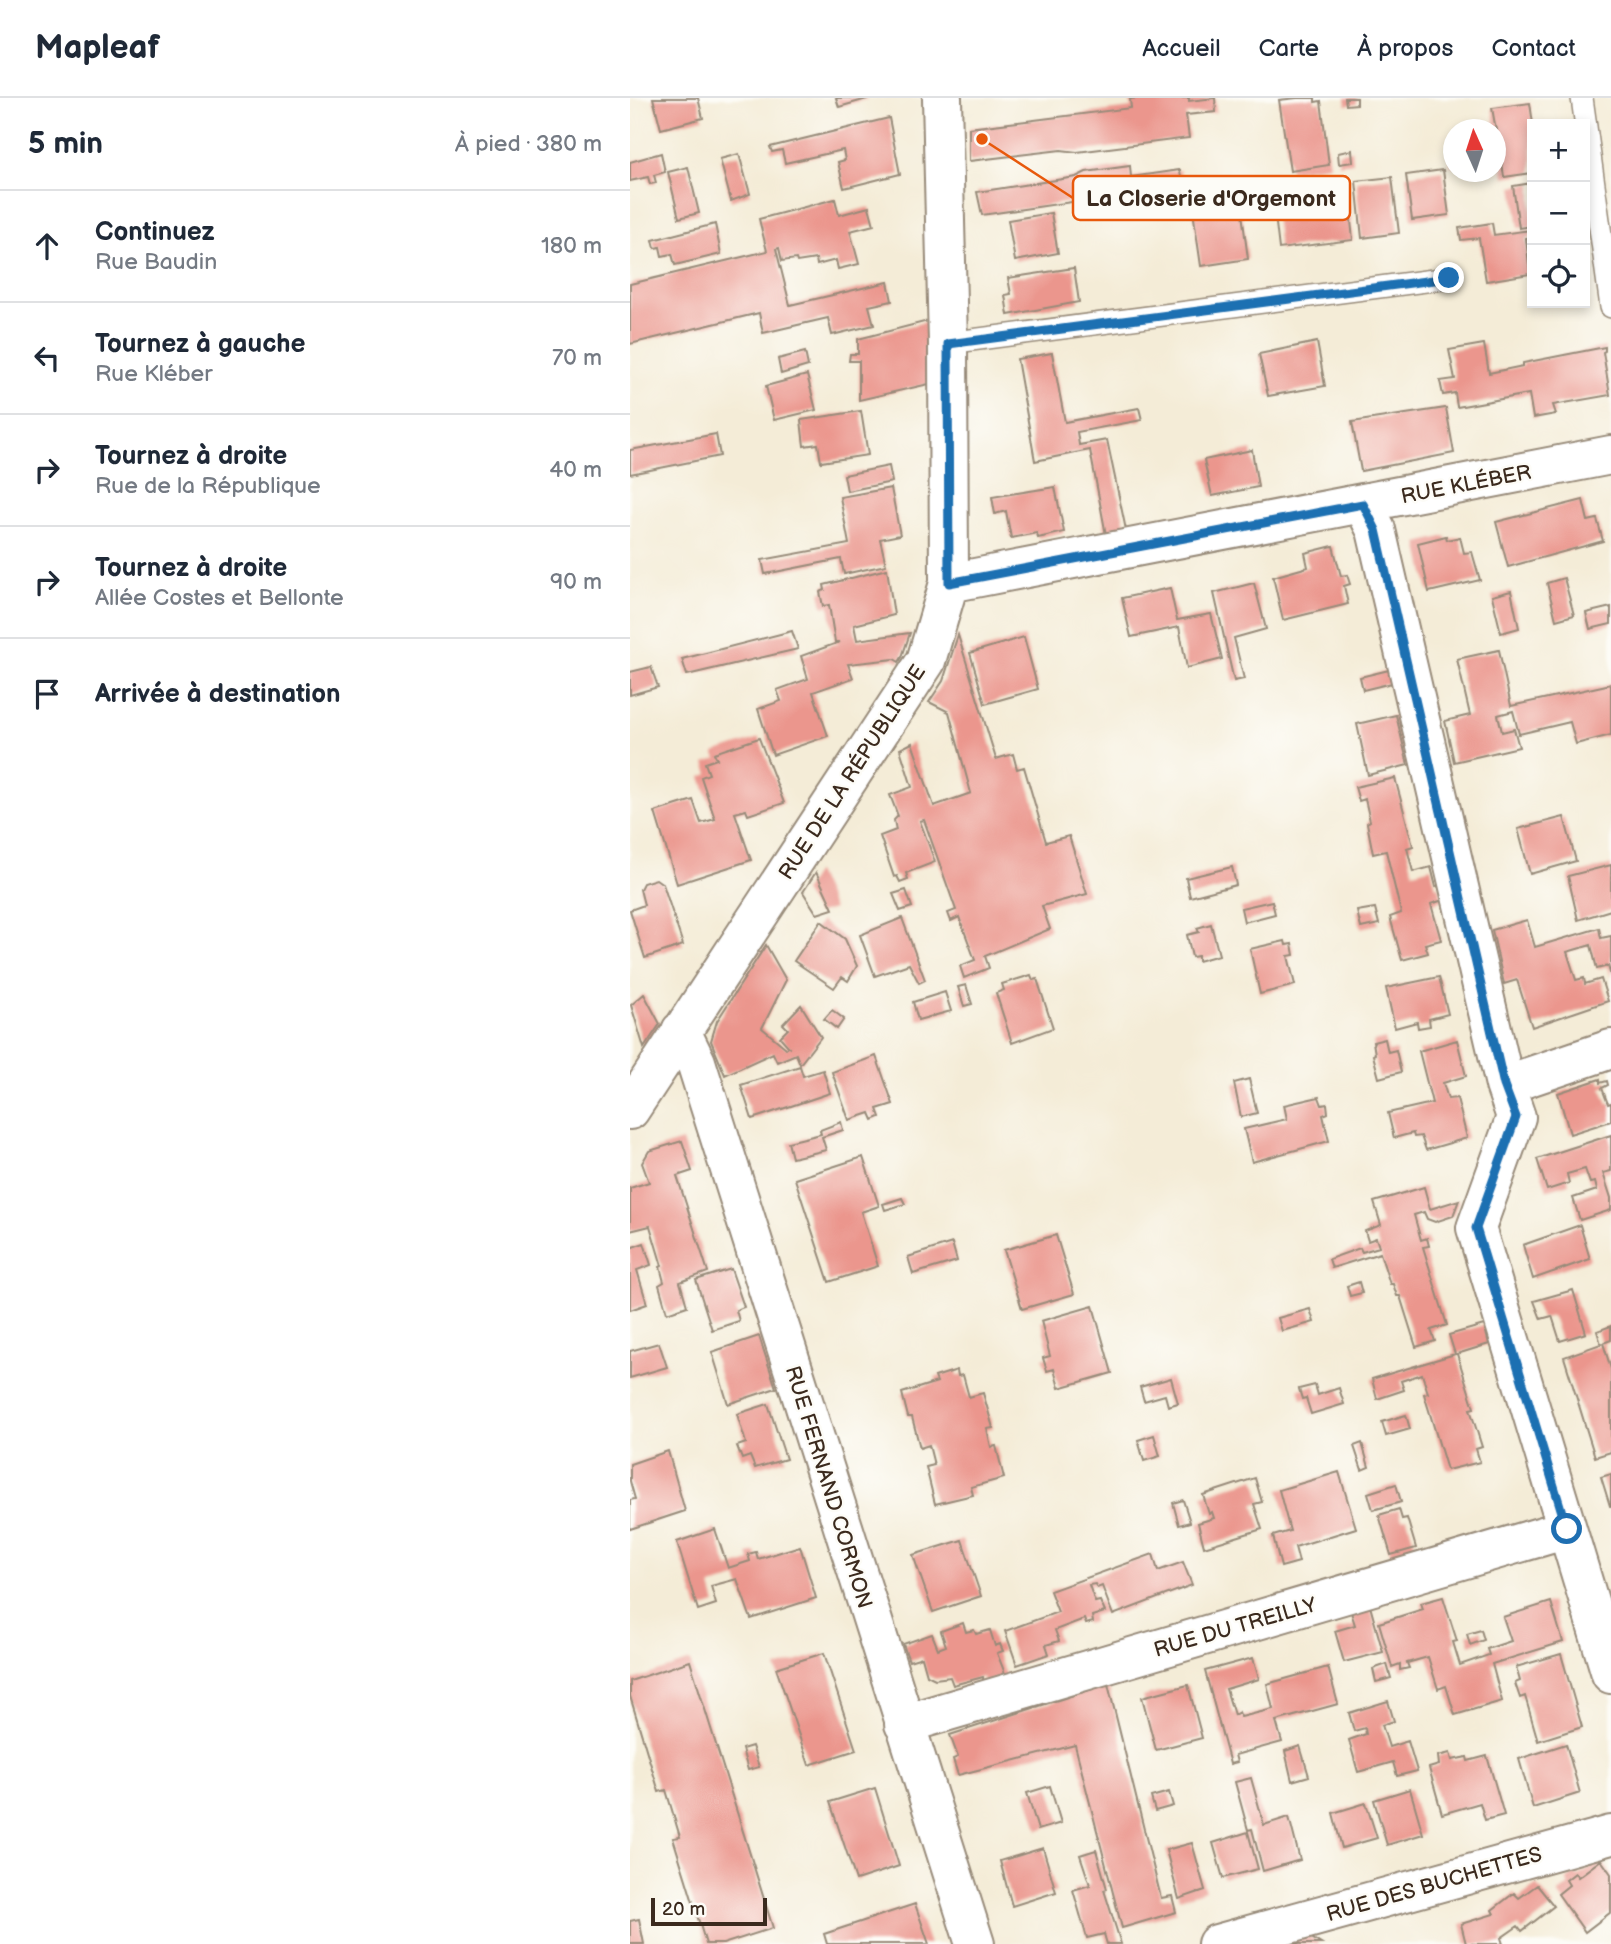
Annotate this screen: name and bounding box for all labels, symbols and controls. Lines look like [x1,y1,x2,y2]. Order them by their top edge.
text: Mapleaf [35,28,160,68]
text: Accueil [1142,34,1221,63]
text: Carte [1259,34,1319,63]
text: À propos [1357,34,1453,63]
text: Contact [1491,34,1576,63]
north arrow [1443,119,1506,182]
map controls [1527,119,1590,308]
button: + [1527,119,1590,182]
text: 5 min [28,126,103,162]
text: À pied · 380 m [455,130,602,158]
callout: La Closerie d'Orgemont [1073,176,1350,220]
button: − [1527,182,1590,245]
text: La Closerie d'Orgemont [1086,185,1336,213]
text: Continuez [95,217,215,248]
icon: ahead [28,227,66,265]
text: 180 m [541,232,602,260]
button: locate [1527,245,1590,308]
text: Rue Baudin [95,248,217,276]
route end [1433,262,1464,293]
text: Tournez à gauche [95,329,306,360]
icon: left [28,339,66,377]
text: 70 m [552,344,602,372]
text: Rue Kléber [95,360,213,388]
text: Tournez à droite [95,441,287,472]
icon: right [28,451,66,489]
text: 40 m [549,456,602,484]
street label: RUE KLÉBER [1399,460,1533,509]
text: Rue de la République [95,472,321,500]
text: Tournez à droite [95,553,287,584]
icon: right [28,563,66,601]
text: 90 m [550,568,602,596]
text: Allée Costes et Bellonte [95,584,344,612]
street label: RUE DE LA RÉPUBLIQUE [774,660,931,884]
icon: arrive [28,675,66,713]
text: Arrivée à destination [95,679,341,710]
street label: RUE FERNAND CORMON [780,1363,877,1611]
route start [1551,1513,1582,1544]
street label: RUE DU TREILLY [1151,1592,1320,1663]
street label: RUE DES BUCHETTES [1324,1842,1545,1927]
scale bar [651,1895,766,1927]
text: 20 m [662,1898,705,1921]

